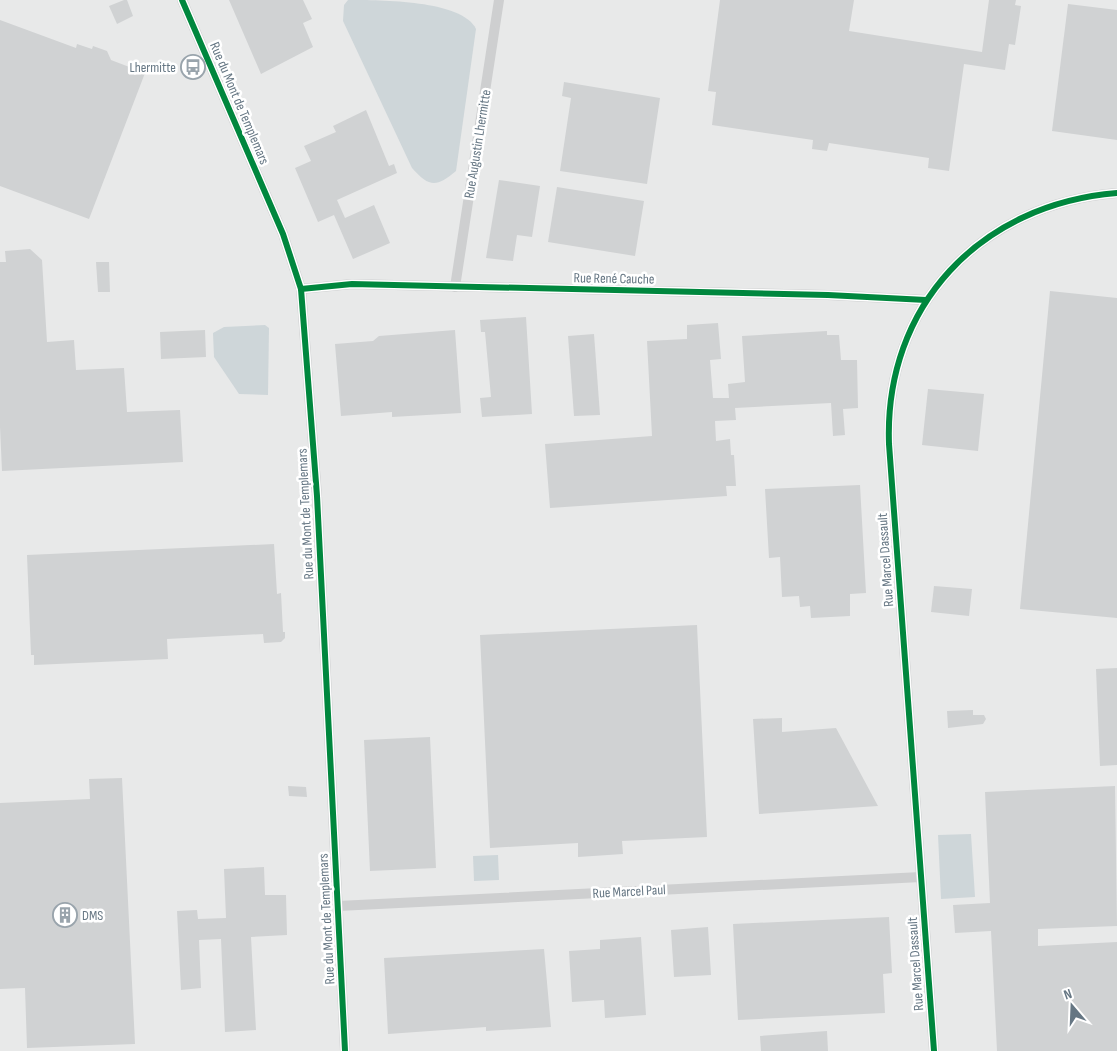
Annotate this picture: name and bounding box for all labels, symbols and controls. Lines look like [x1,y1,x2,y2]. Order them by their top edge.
street label: Rue du Mont de Templemars [206,40,273,167]
bus stop icon: Lhermitte [180,54,206,80]
place label: Lhermitte [130,59,176,76]
street label: Rue Augustin Lhermitte [460,88,494,200]
street label: Rue René Cauche [573,269,655,288]
street label: Rue du Mont de Templemars [294,448,317,580]
street label: Rue Marcel Dassault [874,513,897,607]
street label: Rue du Mont de Templemars [315,853,338,985]
street label: Rue Marcel Paul [592,881,666,902]
building icon: DMS [52,902,78,928]
place label: DMS [82,907,103,924]
street label: Rue Marcel Dassault [904,917,927,1011]
north arrow [1047,981,1097,1031]
text: N [1062,985,1074,1003]

